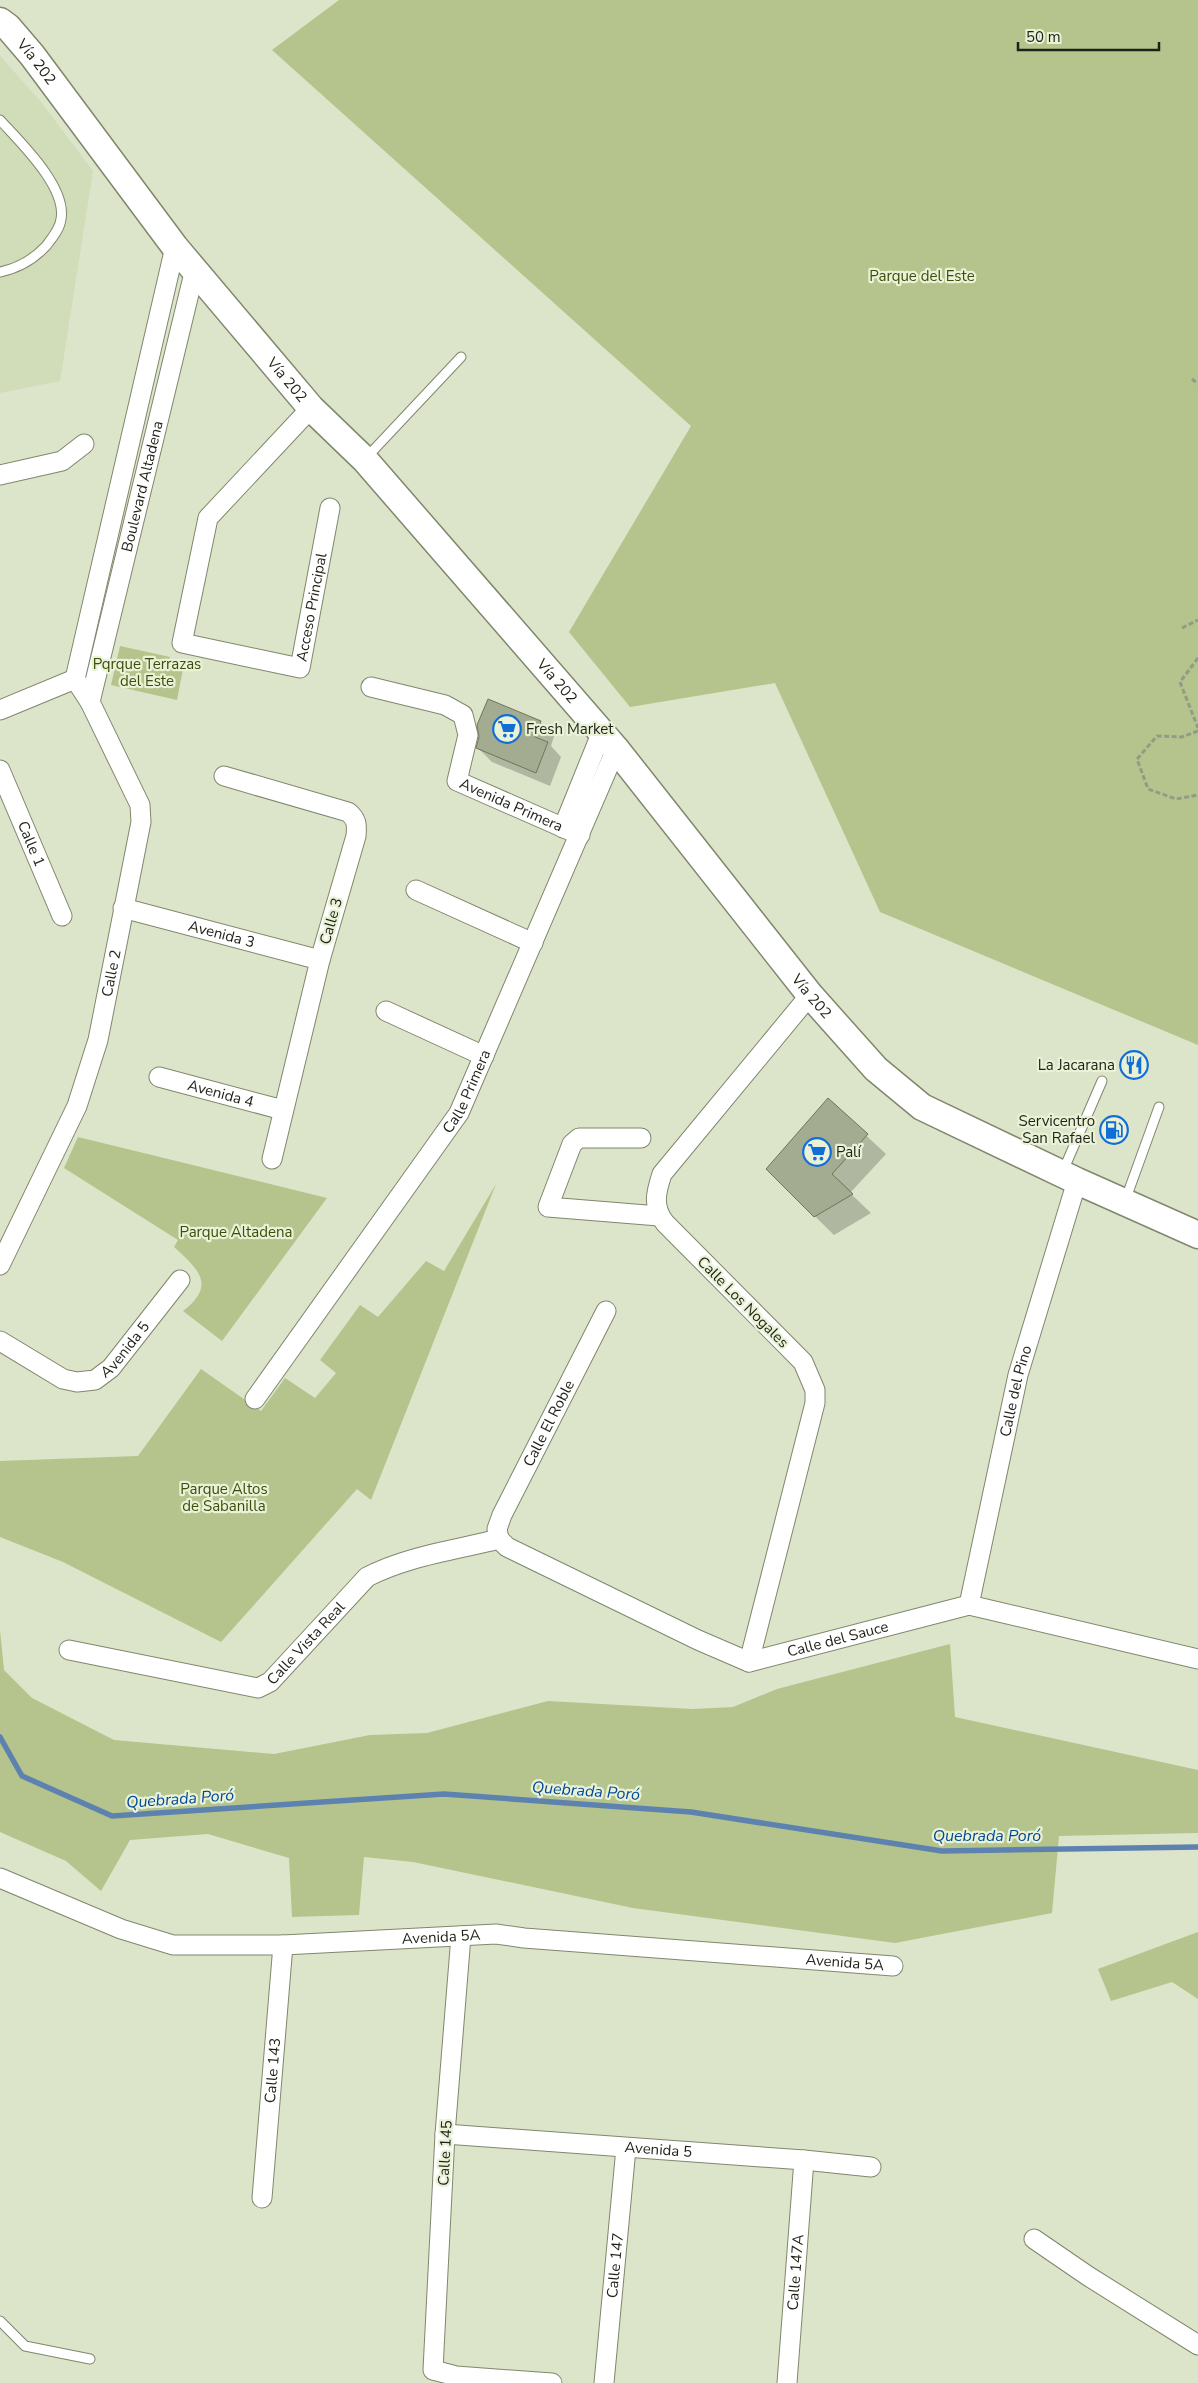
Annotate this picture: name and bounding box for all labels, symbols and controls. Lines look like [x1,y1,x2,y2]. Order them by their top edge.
scale bar [1018,20,1159,52]
text: 50 m [1026,27,1061,47]
street label: Vía 202 [12,34,61,89]
park label: Parque del Este [869,266,975,286]
street label: Vía 202 [262,352,312,406]
street label: Boulevard Altadena [117,419,168,554]
street label: Acceso Principal [291,551,332,663]
park label: Pqrque Terrazas del Este [93,654,201,691]
street label: Vía 202 [532,654,582,708]
supermarket icon: Fresh Market [492,714,522,744]
place label: Fresh Market [526,719,614,739]
street label: Avenida Primera [456,773,566,836]
street label: Calle 1 [13,818,50,869]
street label: Calle 3 [315,895,347,947]
street label: Avenida 3 [186,916,257,952]
street label: Calle 2 [97,948,126,998]
street label: Vía 202 [786,969,836,1023]
street label: Calle Primera [438,1047,495,1137]
restaurant icon: La Jacarana [1119,1050,1149,1080]
place label: La Jacarana [1038,1055,1115,1075]
street label: Avenida 4 [186,1075,256,1112]
place label: Servicentro San Rafael [1019,1111,1096,1148]
fuel station icon: Servicentro San Rafael [1099,1115,1129,1145]
supermarket icon: Palí [802,1137,832,1167]
place label: Palí [836,1142,863,1162]
park label: Parque Altadena [180,1222,293,1242]
street label: Calle Los Nogales [693,1252,793,1352]
street label: Avenida 5 [96,1317,154,1383]
street label: Calle del Pino [995,1343,1036,1439]
street label: Calle El Roble [518,1376,579,1470]
park label: Parque Altos de Sabanilla [180,1479,268,1516]
street label: Calle Vista Real [262,1597,350,1689]
street label: Calle del Sauce [785,1616,891,1662]
water label: Quebrada Poró [531,1776,641,1806]
water label: Quebrada Poró [125,1784,235,1814]
water label: Quebrada Poró [933,1825,1041,1847]
street label: Avenida 5A [401,1925,481,1949]
street label: Avenida 5A [805,1949,885,1975]
street label: Calle 143 [260,2037,285,2104]
street label: Calle 145 [433,2120,457,2186]
street label: Avenida 5 [624,2137,693,2162]
street label: Calle 147 [602,2232,628,2299]
street label: Calle 147A [783,2233,808,2311]

